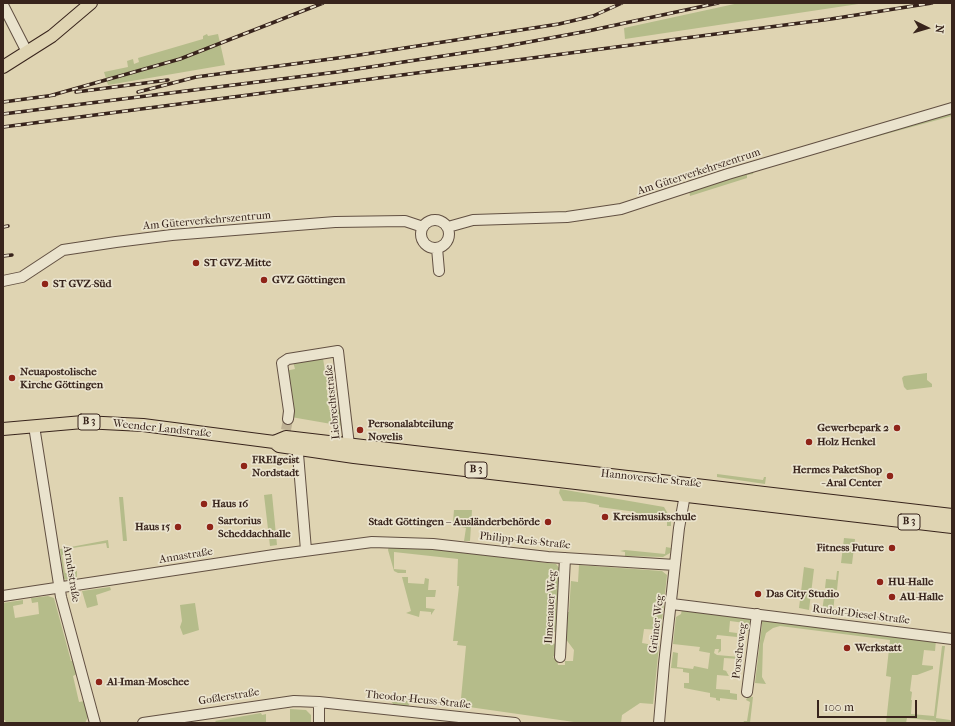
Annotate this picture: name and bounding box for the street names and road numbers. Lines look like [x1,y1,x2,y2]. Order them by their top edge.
street label: Am Güterverkehrszentrum [636,146,762,198]
street label: Am Güterverkehrszentrum [142,209,272,233]
street label: Liebrechtstraße [323,364,343,440]
road number: B 3 [78,414,100,430]
street label: Weender Landstraße [112,417,212,441]
road number: B 3 [465,462,487,478]
street label: Hannoversche Straße [600,467,702,491]
road number: B 3 [898,514,920,530]
street label: Philipp-Reis-Straße [479,530,571,552]
street label: Arndtstraße [60,545,82,603]
street label: Annastraße [158,545,214,567]
street label: Ilmenauer Weg [542,570,560,644]
street label: Grüner Weg [647,594,667,654]
street label: Rudolf-Diesel-Straße [811,602,911,628]
street label: Porscheweg [730,622,750,680]
street label: Goßlerstraße [198,686,260,708]
street label: Theodor-Heuss-Straße [365,688,471,712]

